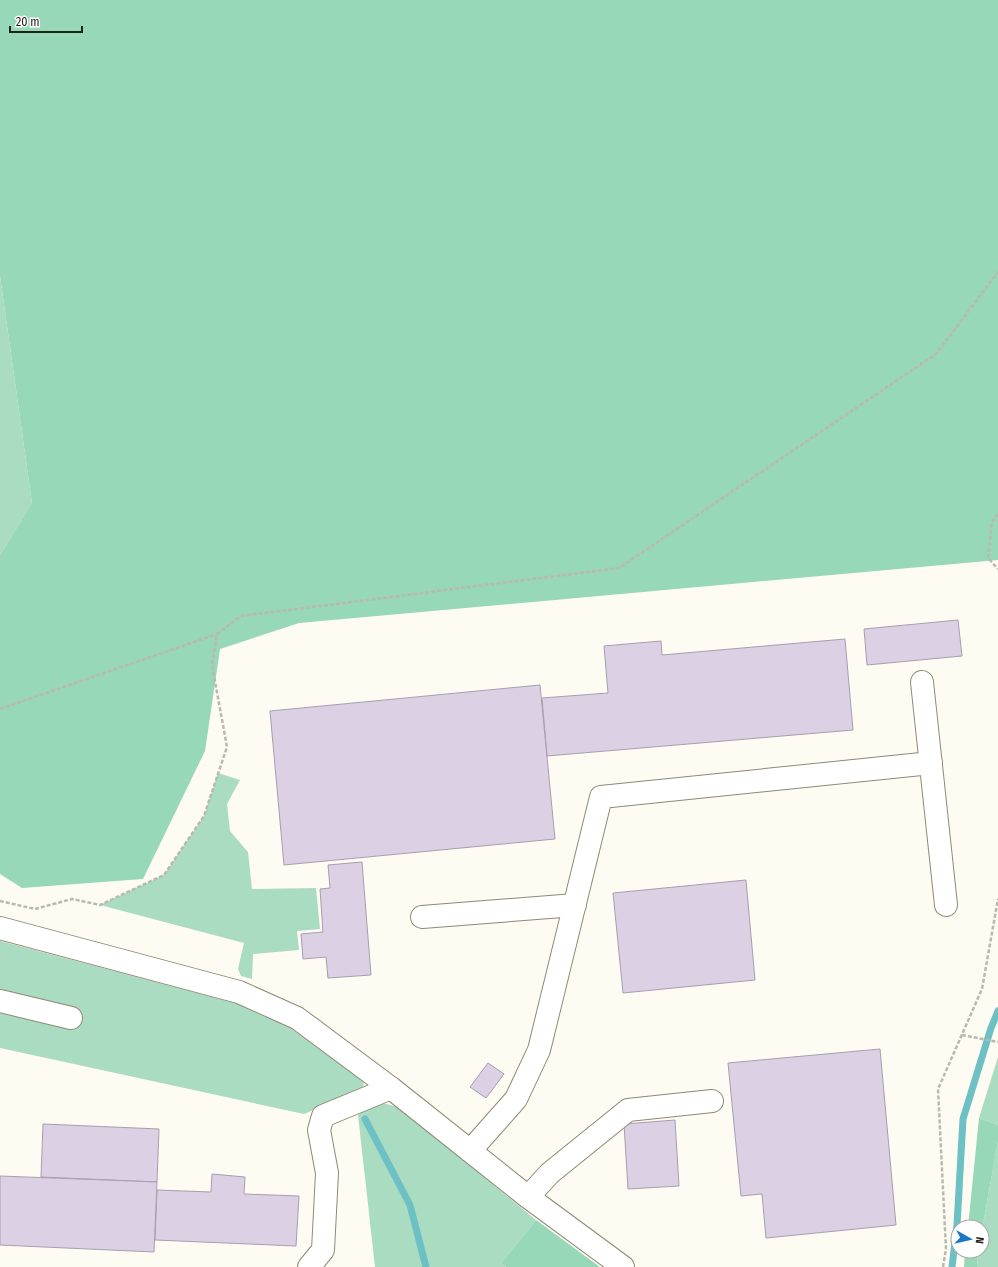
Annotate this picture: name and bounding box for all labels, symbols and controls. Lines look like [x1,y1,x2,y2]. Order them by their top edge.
scale bar [10,8,82,34]
text: 20 m [16,15,40,29]
north arrow [950,1219,990,1259]
text: N [973,1236,986,1244]

